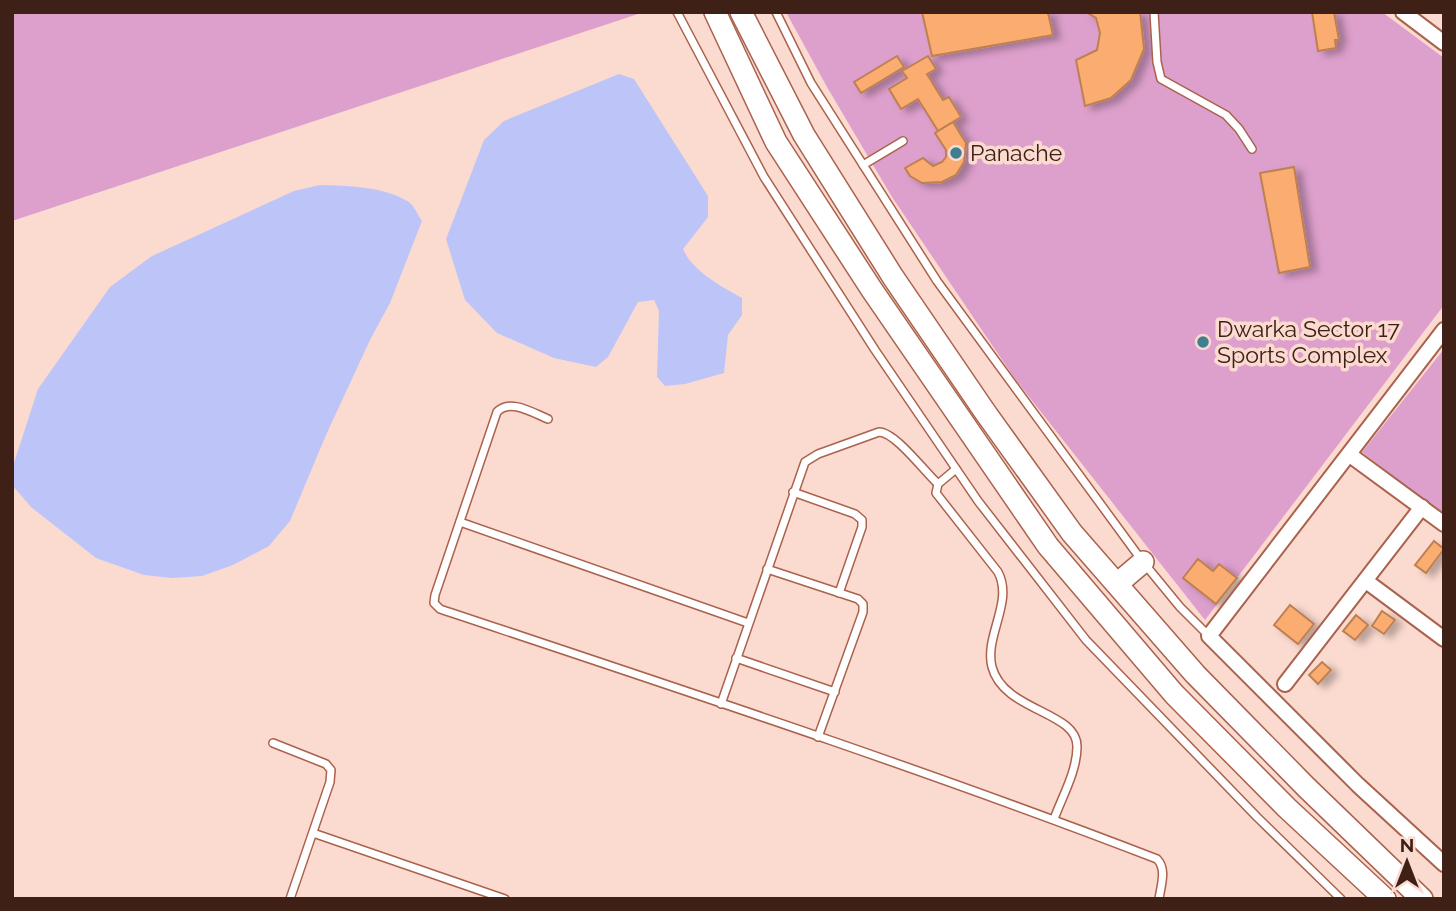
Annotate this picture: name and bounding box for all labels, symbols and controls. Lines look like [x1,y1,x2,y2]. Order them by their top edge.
place label: Panache [970,139,1062,166]
marker: Panache [948,145,964,161]
place label: Dwarka Sector 17 Sports Complex [1217,315,1400,368]
marker: Dwarka Sector 17 Sports Complex [1195,334,1211,350]
north arrow [1372,827,1442,897]
text: N [1400,834,1414,856]

